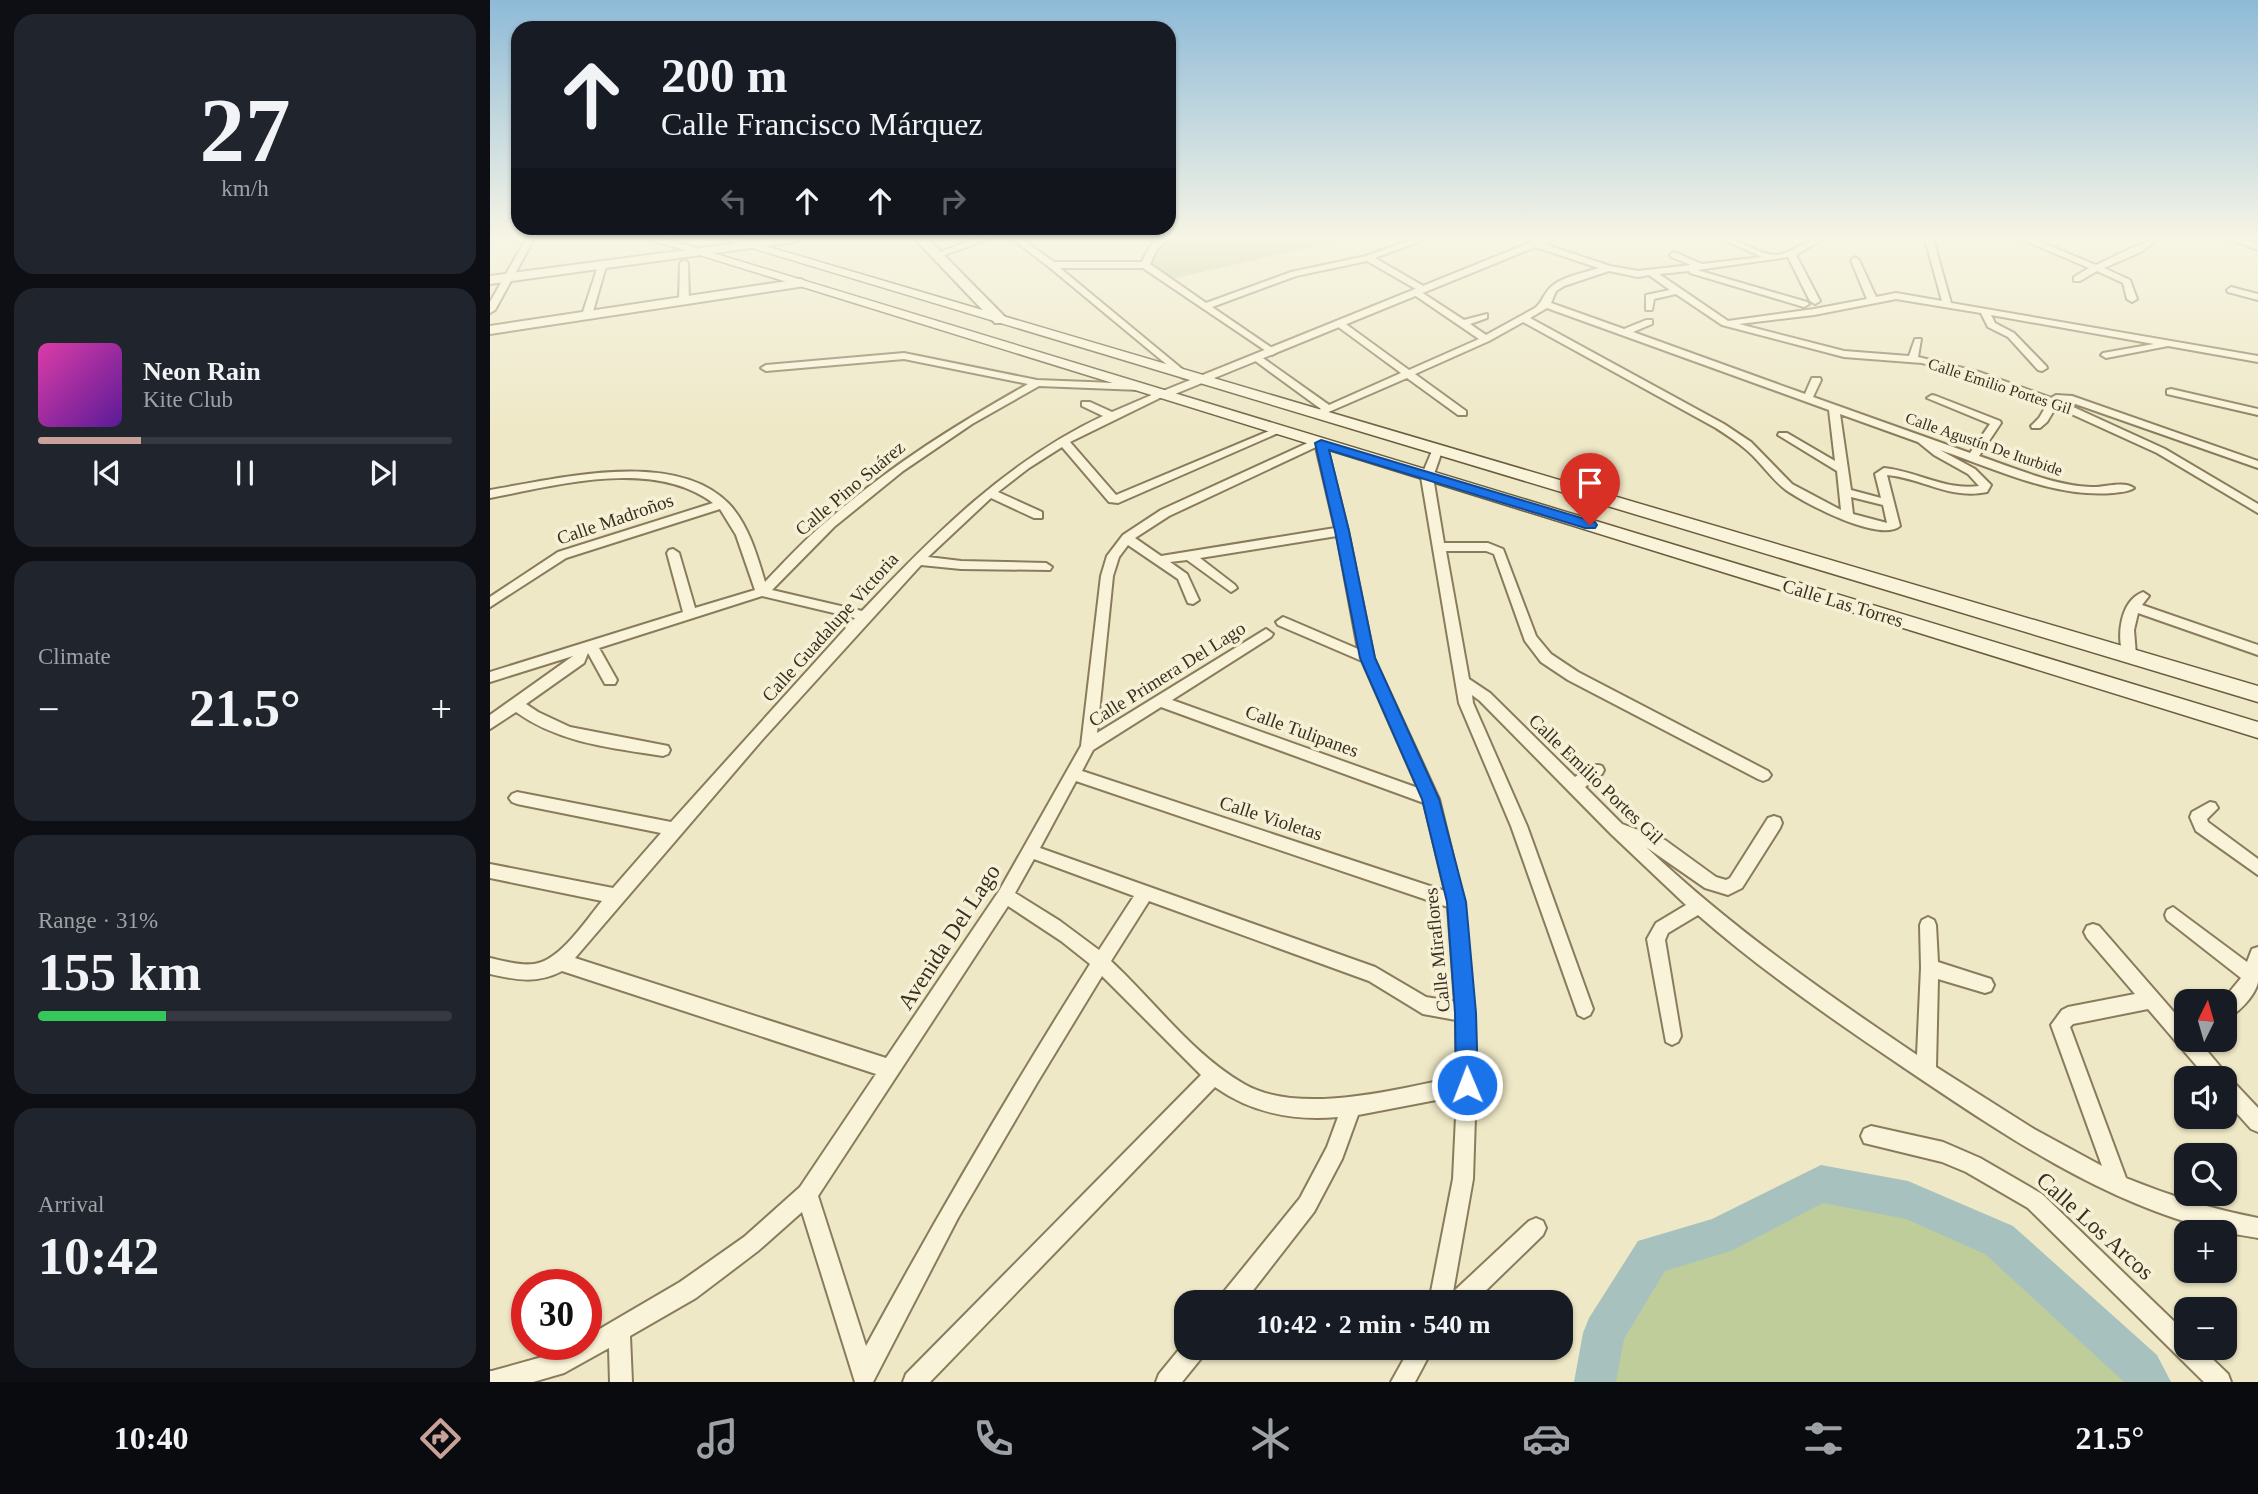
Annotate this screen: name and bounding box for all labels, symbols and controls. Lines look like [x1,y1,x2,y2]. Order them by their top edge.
text: 200 m [661,48,788,103]
icon: ahead [546,49,637,140]
text: 27 [200,80,291,181]
text: Calle Francisco Márquez [661,106,983,142]
text: km/h [221,176,269,201]
icon: left [715,182,753,220]
icon: ahead [788,182,826,220]
icon: ahead [861,182,899,220]
icon: right [934,182,972,220]
street label: Calle Emilio Portes Gil [1926,355,2074,417]
text: Neon Rain [143,357,261,386]
text: Kite Club [143,387,233,412]
street label: Calle Agustín De Iturbide [1903,409,2065,480]
street label: Calle Pino Suárez [791,436,909,540]
pin [1560,453,1620,525]
icon: previous [88,454,126,492]
icon: pause [226,454,264,492]
icon: next [364,454,402,492]
icon: arrive [1571,464,1609,502]
street label: Calle Madroños [554,489,676,549]
street label: Calle Guadalupe Victoria [758,548,903,706]
street label: Calle Las Torres [1780,575,1906,631]
street label: Calle Primera Del Lago [1085,617,1249,731]
text: Climate [38,644,111,669]
text: 21.5° [189,680,301,737]
text: − [38,688,59,730]
text: + [431,688,452,730]
street label: Calle Tulipanes [1243,701,1361,761]
street label: Calle Emilio Portes Gil [1525,710,1667,848]
street label: Calle Violetas [1217,792,1325,844]
street label: Avenida Del Lago [893,860,1005,1014]
street label: Calle Miraflores [1420,887,1454,1013]
text: Range · 31% [38,908,158,933]
text: 155 km [38,944,201,1001]
north arrow [2174,989,2236,1052]
map controls [2174,989,2237,1360]
position arrow [1430,1048,1504,1122]
button: sound [2174,1066,2237,1129]
button: search [2174,1143,2237,1206]
street label: Calle Los Arcos [2032,1167,2158,1285]
text: Arrival [38,1192,104,1217]
button: + [2174,1220,2237,1283]
text: 10:42 [38,1228,159,1285]
speed limit sign: 30 [511,1269,602,1360]
button: − [2174,1297,2237,1360]
text: 10:42 · 2 min · 540 m [1257,1310,1491,1339]
icon: directions [416,1414,465,1463]
icon: music [693,1414,742,1463]
icon: phone [969,1414,1018,1463]
icon: climate [1246,1414,1295,1463]
icon: car [1522,1414,1571,1463]
icon: filters [1799,1414,1848,1463]
text: 10:40 [114,1420,188,1456]
text: 21.5° [2075,1420,2144,1456]

